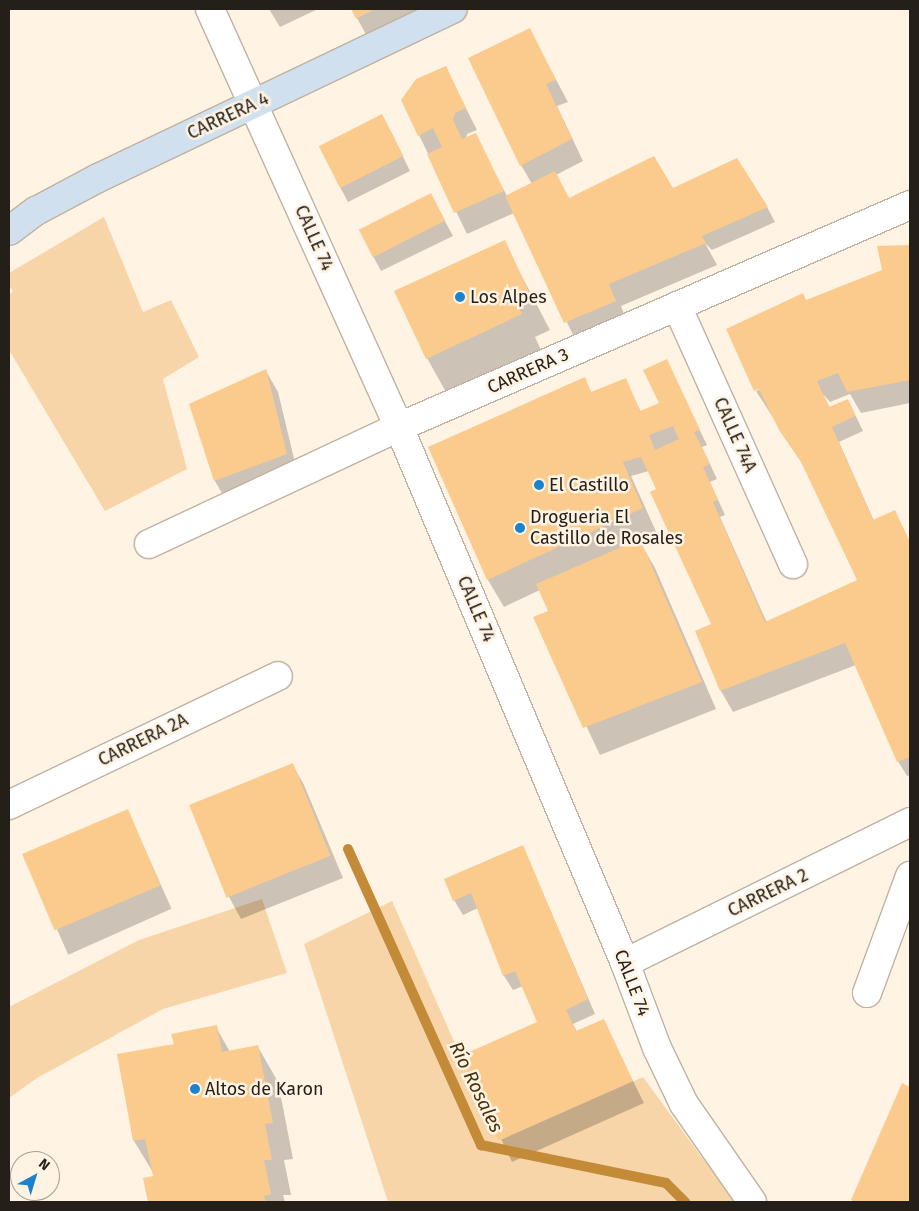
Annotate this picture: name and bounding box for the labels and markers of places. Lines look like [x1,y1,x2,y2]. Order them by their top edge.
place label: Los Alpes [470,286,547,308]
marker: Los Alpes [454,291,466,303]
place label: El Castillo [549,474,629,496]
marker: El Castillo [533,479,545,491]
place label: Drogueria El Castillo de Rosales [530,507,683,550]
marker: Drogueria El Castillo de Rosales [514,522,526,534]
place label: Altos de Karon [205,1078,324,1100]
marker: Altos de Karon [189,1083,201,1095]

